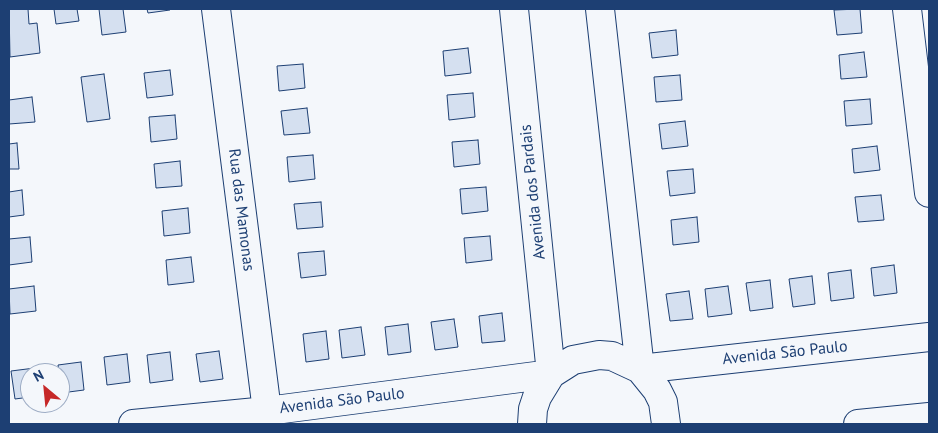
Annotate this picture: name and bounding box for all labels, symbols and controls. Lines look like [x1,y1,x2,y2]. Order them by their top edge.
street label: Avenida dos Pardais [516,123,550,261]
street label: Rua das Mamonas [224,148,258,272]
street label: Avenida São Paulo [721,337,849,369]
north arrow [20,363,70,413]
text: N [30,366,47,386]
street label: Avenida São Paulo [278,384,406,418]

